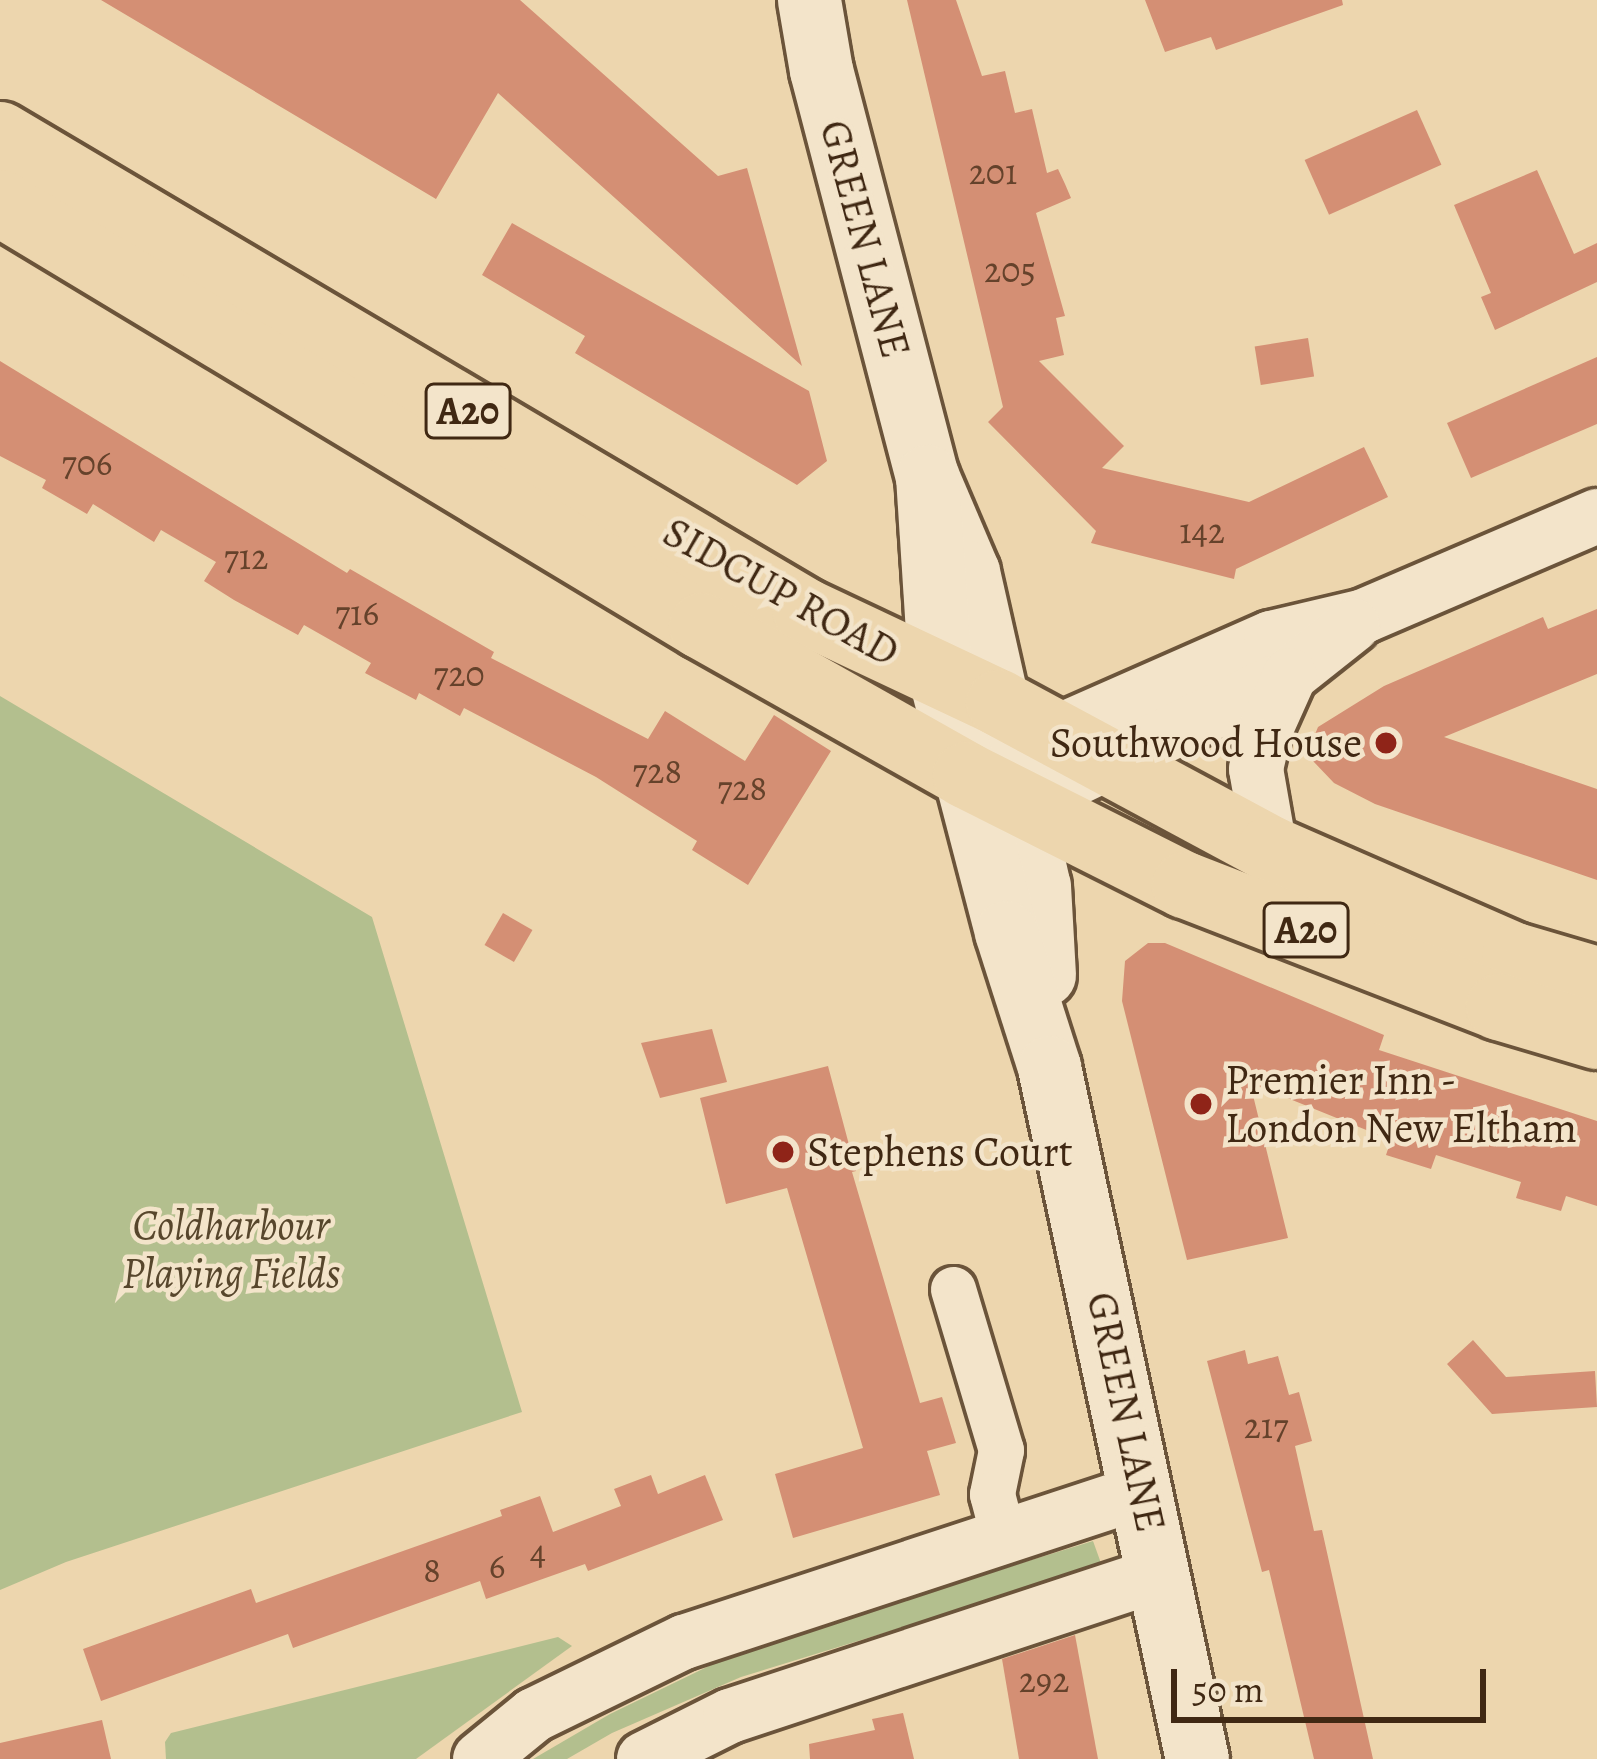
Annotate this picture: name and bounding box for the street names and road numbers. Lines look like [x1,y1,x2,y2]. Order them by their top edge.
street label: GREEN LANE [809,115,921,363]
road number: A20 [423,378,513,444]
street label: SIDCUP ROAD [655,507,907,677]
road number: A20 [1261,897,1351,963]
street label: GREEN LANE [1076,1288,1176,1536]

